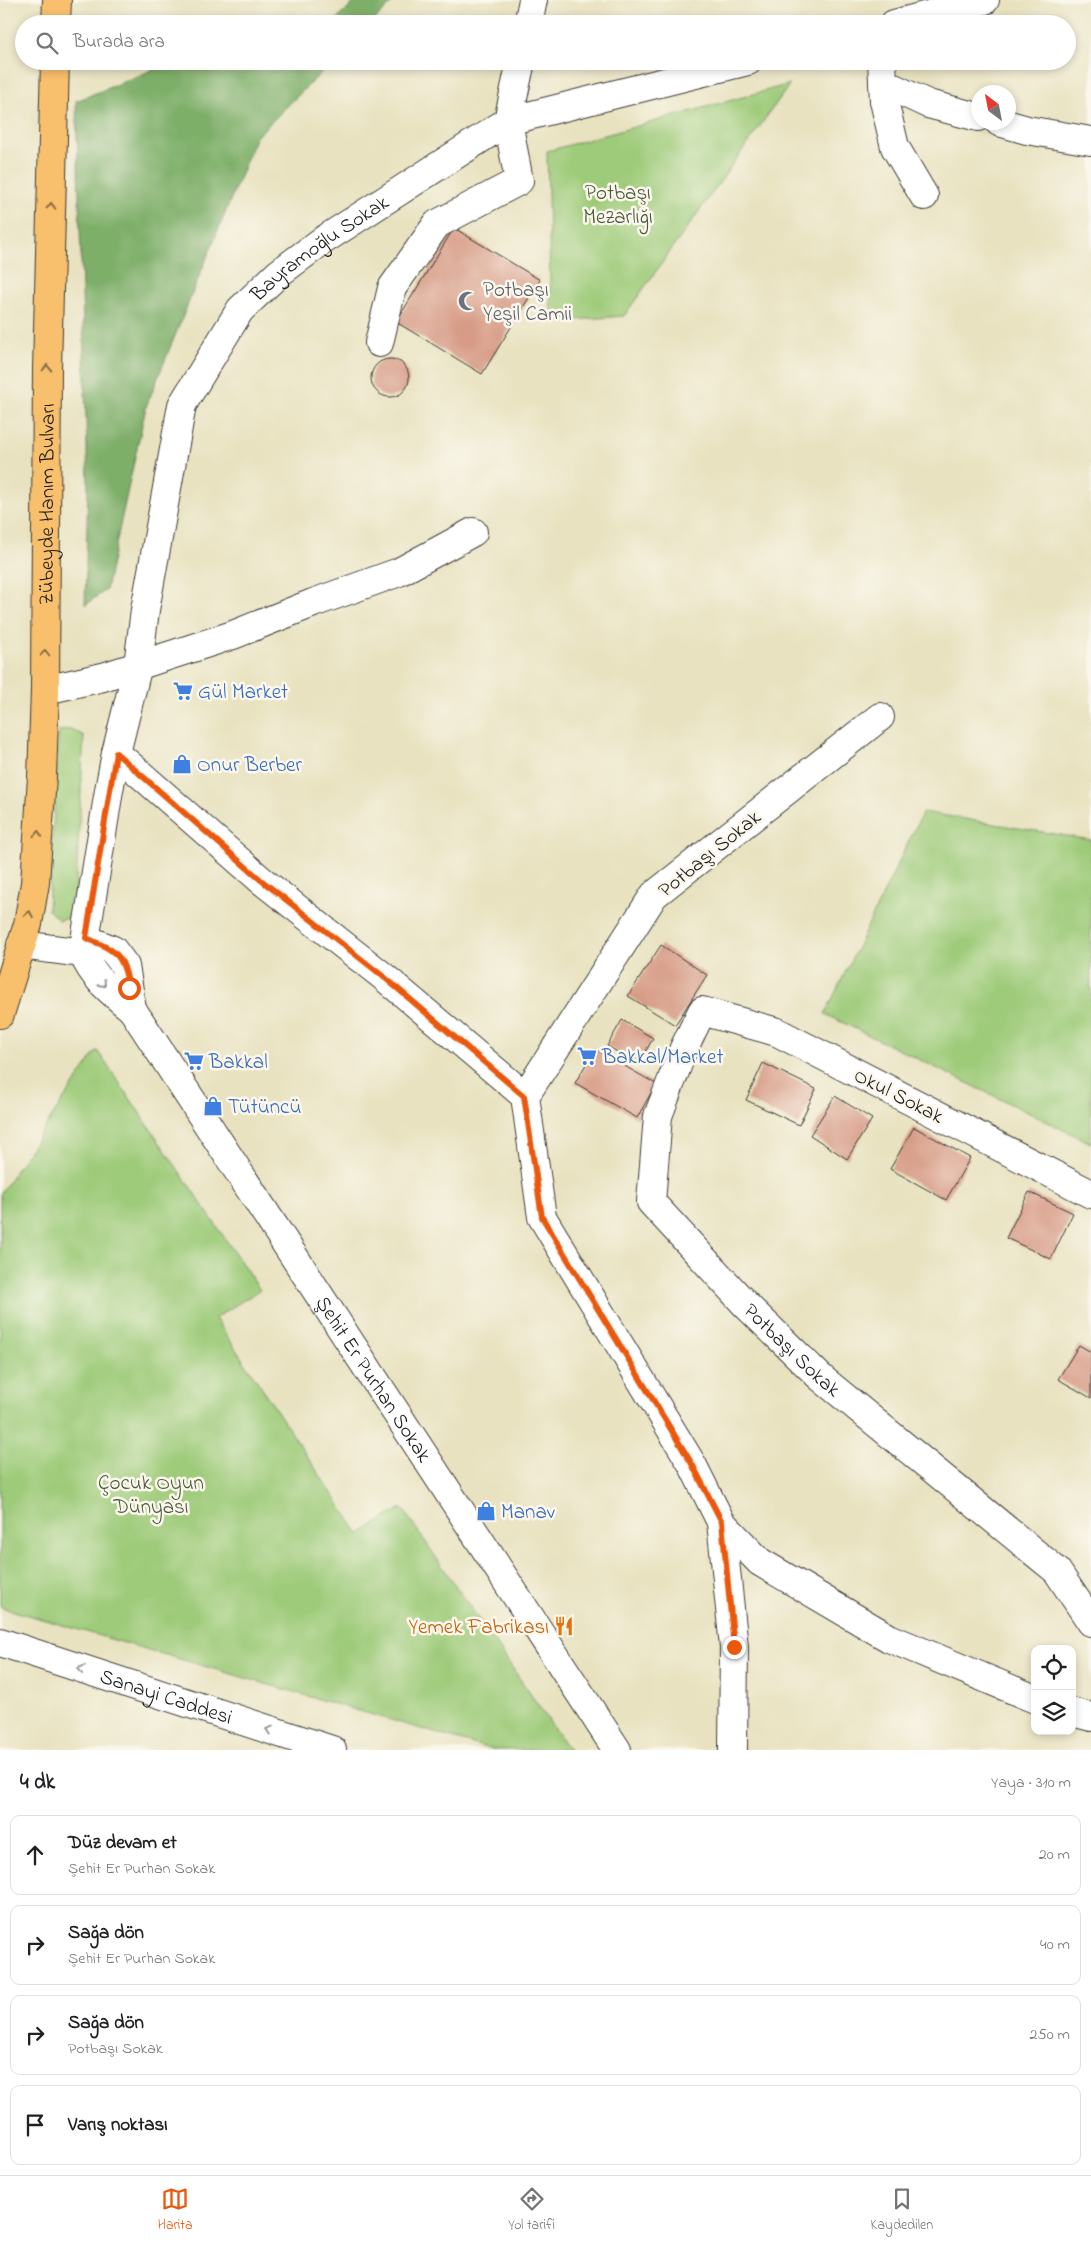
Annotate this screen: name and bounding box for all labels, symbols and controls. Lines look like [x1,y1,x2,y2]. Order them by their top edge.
search box [15,15,1076,70]
icon: search [33,29,61,57]
text: Burada ara [73,29,165,56]
north arrow [971,85,1016,130]
park label: Potbaşı Mezarlığı [583,179,653,235]
street label: Bayramoğlu Sokak [244,188,396,310]
one-way arrow [46,201,57,209]
place label: Potbaşı Yeşil Camii [483,276,572,330]
mosque icon: Potbaşı Yeşil Camii [457,290,479,312]
one-way arrow [42,364,52,372]
street label: Zübeyde Hanım Bulvarı [33,403,65,605]
one-way arrow [40,649,50,656]
place label: Gül Market [198,678,288,708]
supermarket icon: Gül Market [172,680,194,702]
place label: Onur Berber [197,751,302,781]
shop icon: Onur Berber [171,753,193,775]
street label: Potbaşı Sokak [652,803,769,905]
one-way arrow [32,830,43,838]
one-way arrow [24,910,34,919]
route start [118,977,141,1000]
one-way arrow [97,978,106,987]
place label: Bakkal/Market [601,1043,724,1073]
supermarket icon: Bakkal/Market [576,1045,598,1067]
place label: Bakkal [208,1048,268,1078]
supermarket icon: Bakkal [183,1050,205,1072]
street label: Okul Sokak [848,1061,949,1133]
place label: Tütüncü [228,1093,301,1123]
shop icon: Tütüncü [202,1095,224,1117]
street label: Şehit Er Purhan Sokak [307,1291,438,1470]
street label: Potbaşı Sokak [736,1297,847,1406]
park label: Çocuk Oyun Dünyası [98,1469,204,1525]
place label: Manav [501,1498,556,1528]
shop icon: Manav [475,1500,497,1522]
place label: Yemek Fabrikası [408,1613,549,1643]
restaurant icon: Yemek Fabrikası [553,1615,575,1637]
route end [723,1636,746,1659]
map controls [1031,1645,1076,1735]
button: locate [1031,1645,1076,1690]
street label: Sanayi Caddesi [96,1662,236,1734]
one-way arrow [77,1664,86,1674]
button: layers [1031,1690,1076,1735]
one-way arrow [265,1725,274,1735]
text: 4 dk [20,1768,55,1798]
text: Yaya · 310 m [991,1771,1071,1795]
text: Düz devam et [68,1830,177,1857]
icon: ahead [21,1841,49,1869]
text: 20 m [1039,1843,1070,1867]
text: Şehit Er Purhan Sokak [68,1857,215,1881]
text: Sağa dön [68,1920,144,1947]
icon: right [21,1931,49,1959]
text: 40 m [1040,1933,1070,1957]
text: Şehit Er Purhan Sokak [68,1947,215,1971]
text: Sağa dön [68,2010,144,2037]
icon: right [21,2021,49,2049]
text: 250 m [1030,2023,1070,2047]
text: Potbaşı Sokak [68,2037,163,2061]
icon: arrive [21,2111,49,2139]
text: Varış noktası [68,2112,168,2139]
tab: Harita [158,2185,193,2236]
tab: Yol tarifi [508,2185,555,2236]
tab: Kaydedilen [871,2185,933,2236]

